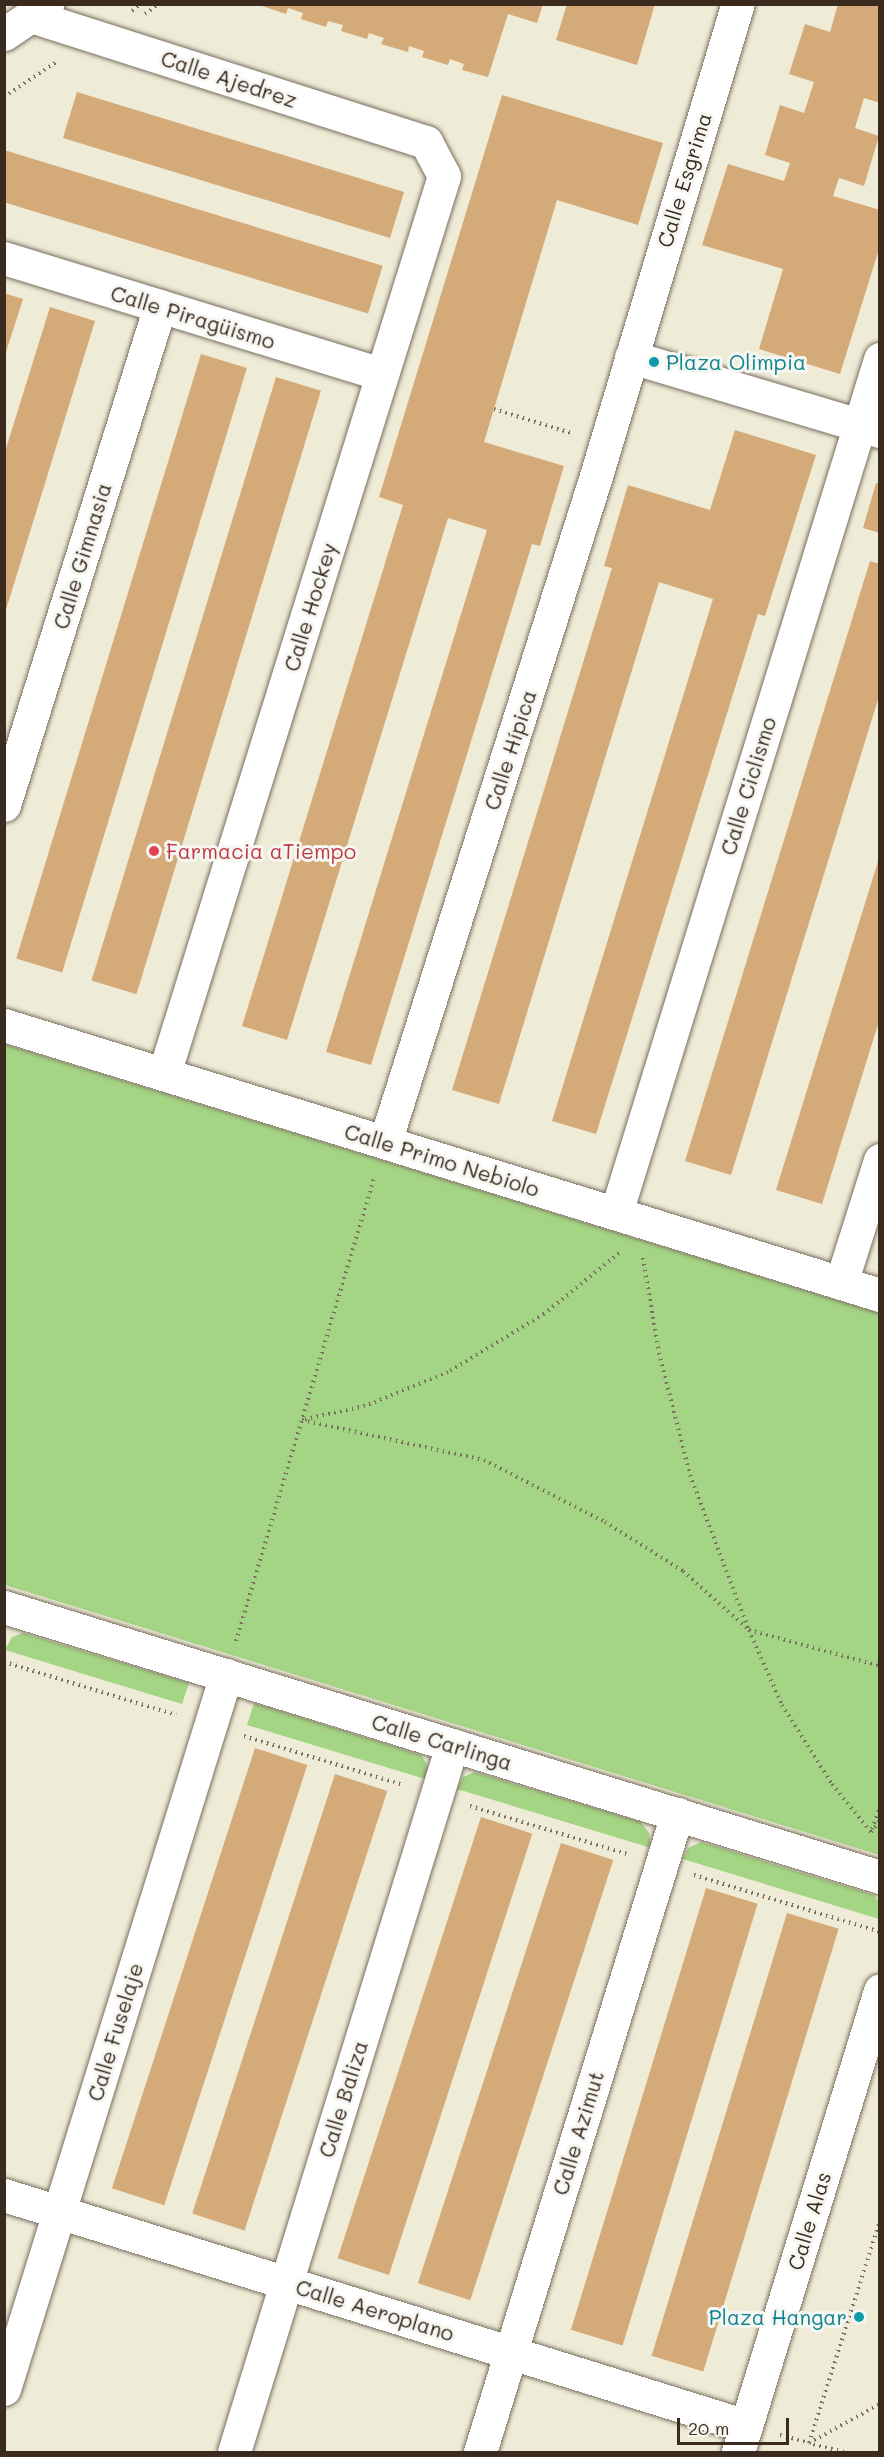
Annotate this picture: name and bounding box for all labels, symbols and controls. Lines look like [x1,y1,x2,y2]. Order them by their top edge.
street label: Calle Ajedrez [158,45,300,113]
street label: Calle Esgrima [652,110,716,250]
street label: Calle Piragüismo [108,280,278,354]
place label: Plaza Olimpia [666,349,806,375]
marker: Plaza Olimpia [647,355,661,369]
street label: Calle Gimnasia [48,480,116,632]
street label: Calle Hockey [278,540,342,674]
street label: Calle Hípica [479,687,541,813]
street label: Calle Ciclismo [715,714,781,858]
place label: Farmacia aTiempo [166,838,356,864]
marker: Farmacia aTiempo [147,844,161,858]
street label: Calle Primo Nebiolo [341,1118,543,1202]
street label: Calle Carlinga [369,1709,515,1775]
street label: Calle Fuselaje [82,1960,148,2104]
street label: Calle Baliza [313,2037,373,2161]
street label: Calle Azimut [547,2068,609,2198]
street label: Calle Alas [782,2169,836,2273]
street label: Calle Aeroplano [293,2274,457,2346]
place label: Plaza Hangar [709,2304,847,2330]
marker: Plaza Hangar [852,2310,866,2324]
scale bar [680,2406,792,2444]
text: 20 m [688,2416,729,2440]

